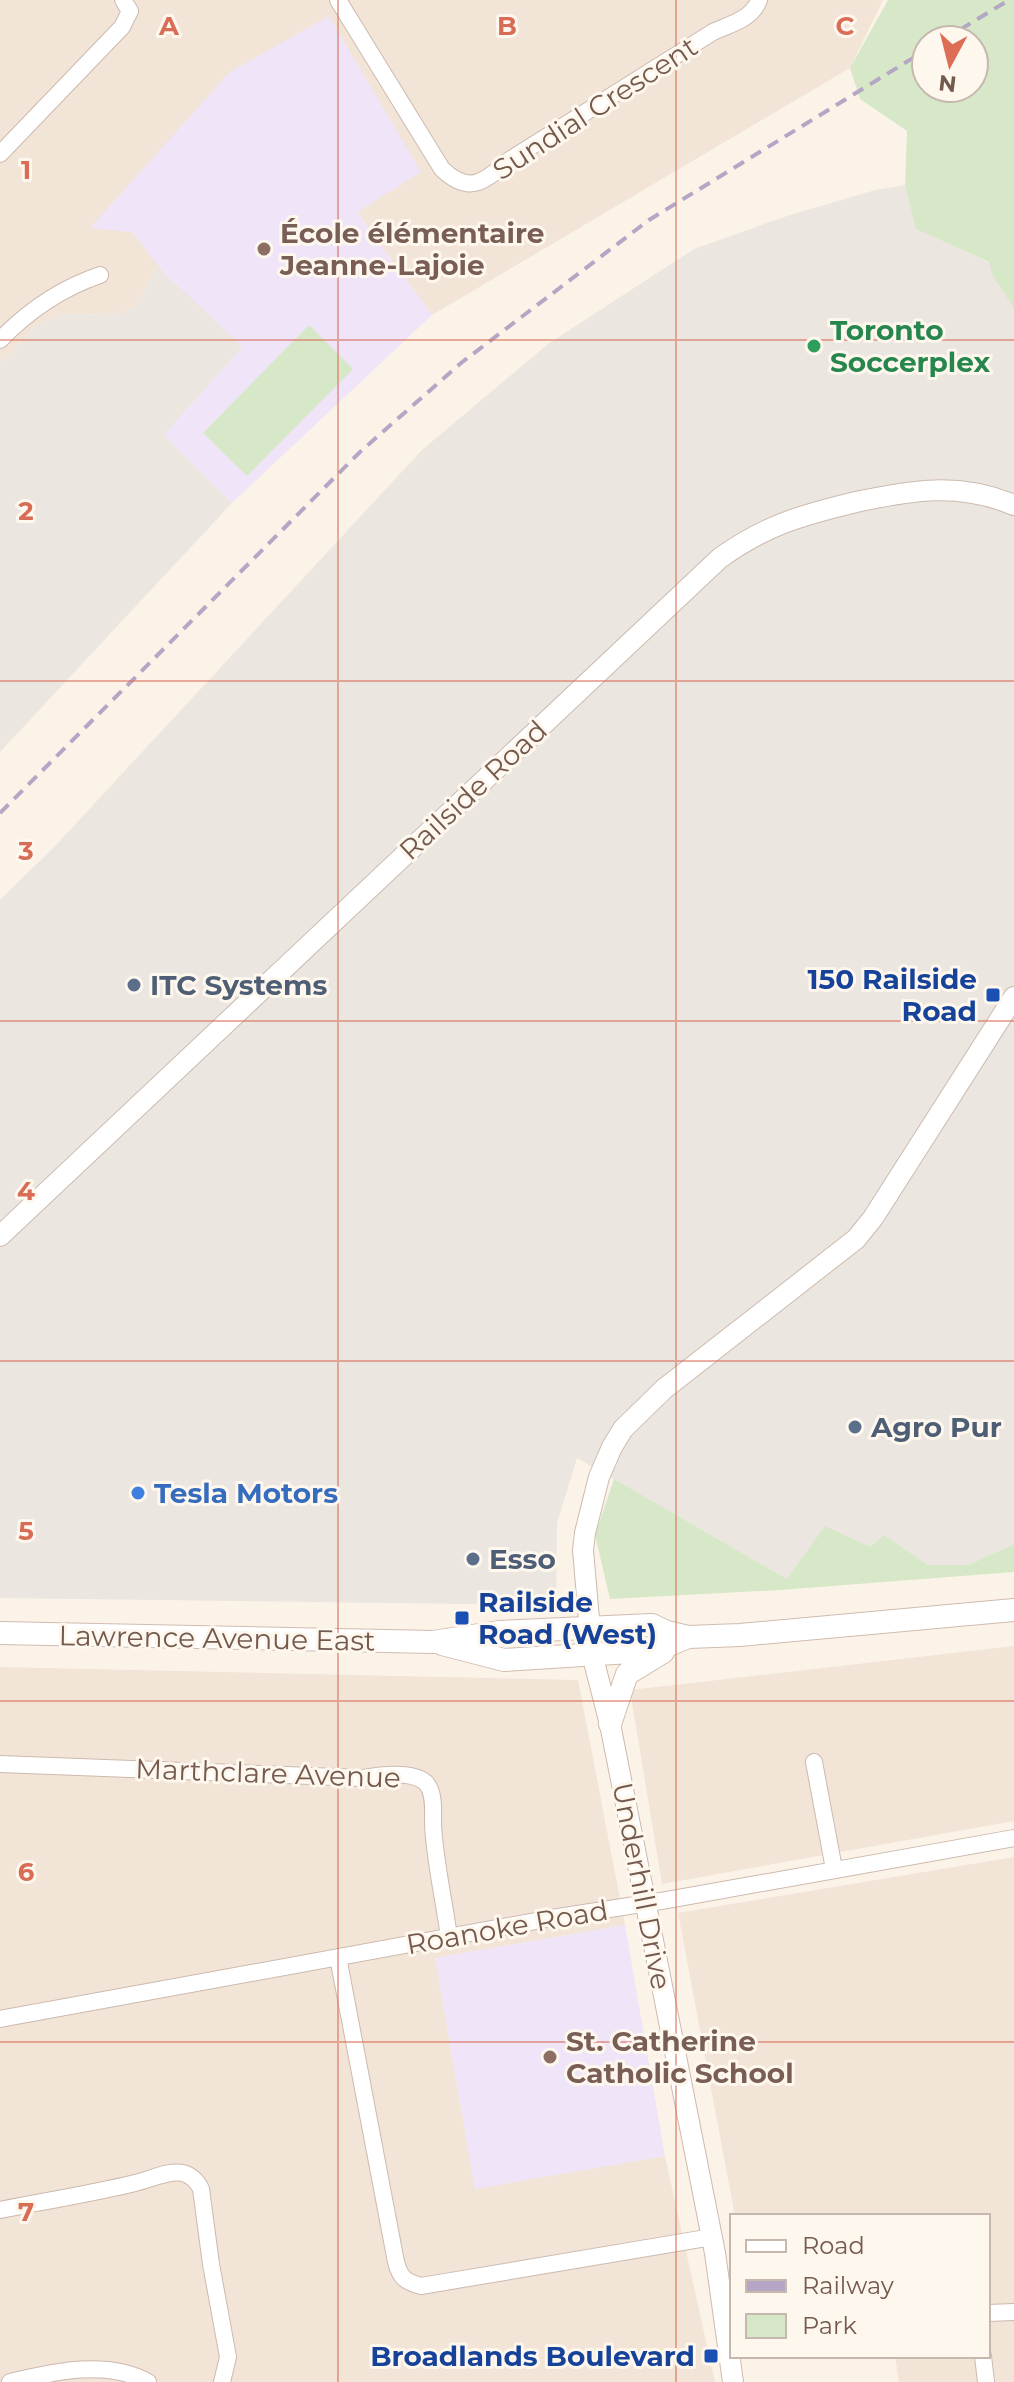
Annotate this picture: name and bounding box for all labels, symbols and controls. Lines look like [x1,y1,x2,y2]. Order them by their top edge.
text: A [158,10,180,42]
text: B [497,10,517,42]
text: C [836,10,855,42]
north arrow [910,24,990,104]
street label: Sundial Crescent [486,29,704,187]
text: N [937,69,958,98]
text: 1 [21,154,31,186]
place label: École élémentaire Jeanne-Lajoie [279,216,545,282]
marker: École élémentaire Jeanne-Lajoie [255,240,273,258]
place label: Toronto Soccerplex [830,313,991,379]
marker: Toronto Soccerplex [805,337,823,355]
text: 2 [18,495,34,527]
street label: Railside Road [392,713,554,867]
text: 3 [17,835,34,867]
place label: 150 Railside Road [808,962,977,1028]
place label: ITC Systems [150,968,327,1002]
marker: ITC Systems [125,976,143,994]
marker: 150 Railside Road [984,986,1002,1004]
text: 4 [17,1175,35,1207]
place label: Agro Pur [870,1410,1002,1444]
marker: Agro Pur [846,1418,864,1436]
place label: Tesla Motors [154,1476,338,1510]
marker: Tesla Motors [129,1484,147,1502]
text: 5 [18,1515,34,1547]
place label: Esso [489,1542,556,1576]
marker: Esso [464,1550,482,1568]
place label: Railside Road (West) [478,1585,657,1651]
marker: Railside Road (West) [453,1609,471,1627]
street label: Lawrence Avenue East [58,1618,376,1658]
street label: Marthclare Avenue [135,1751,401,1795]
street label: Underhill Drive [605,1780,679,1992]
text: 6 [18,1856,35,1888]
street label: Roanoke Road [403,1893,611,1961]
place label: St. Catherine Catholic School [566,2024,794,2090]
marker: St. Catherine Catholic School [541,2048,559,2066]
text: 7 [18,2196,34,2228]
legend [730,2214,990,2358]
text: Road [802,2231,865,2260]
text: Railway [802,2271,894,2300]
text: Park [802,2311,857,2340]
place label: Broadlands Boulevard [370,2339,695,2373]
marker: Broadlands Boulevard [702,2347,720,2365]

